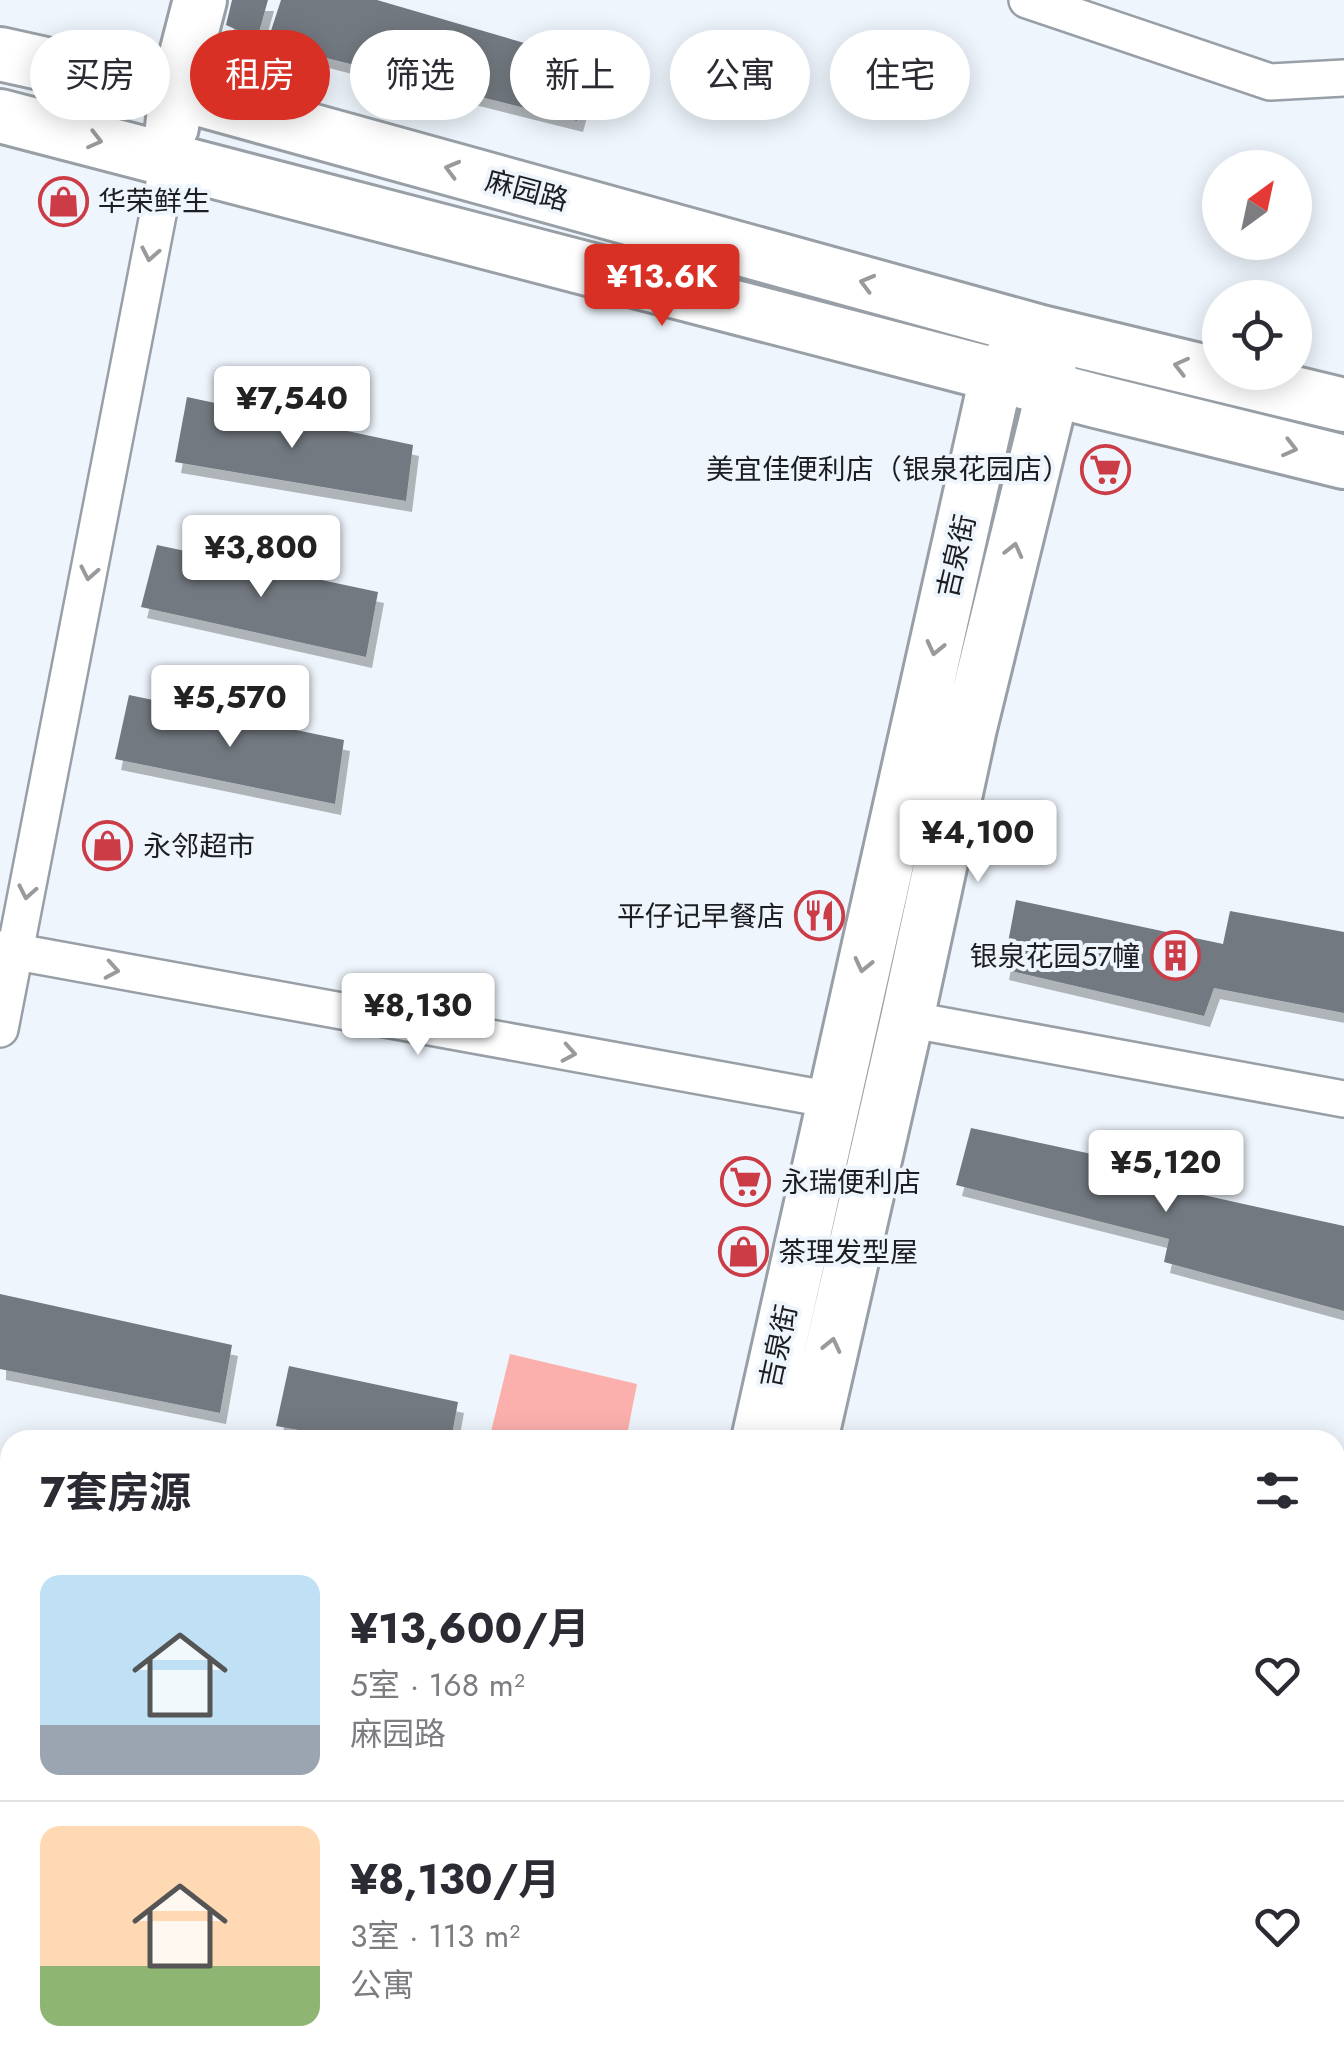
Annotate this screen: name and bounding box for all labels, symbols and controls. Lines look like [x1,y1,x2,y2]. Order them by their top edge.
chip: 买房 [30,30,170,120]
chip: 租房 [190,30,330,120]
chip: 筛选 [350,30,490,120]
chip: 新上 [510,30,650,120]
chip: 公寓 [670,30,810,120]
chip: 住宅 [830,30,970,120]
one-way arrow [86,128,103,149]
north arrow [1202,150,1312,260]
map controls [1202,150,1312,390]
one-way arrow [444,160,461,181]
street label: 麻园路 [481,160,573,221]
shop icon: 华荣鲜生 [37,175,89,227]
place label: 华荣鲜生 [98,181,210,222]
pin: ¥13.6K [581,244,743,329]
one-way arrow [141,245,162,262]
text: ¥13.6K [606,253,718,299]
one-way arrow [859,274,876,295]
button: locate [1202,280,1312,390]
one-way arrow [1173,356,1190,377]
pin: ¥7,540 [211,366,373,451]
text: ¥7,540 [236,375,348,421]
one-way arrow [1281,437,1298,458]
supermarket icon: 美宜佳便利店（银泉花园店） [1079,443,1131,495]
place label: 美宜佳便利店（银泉花园店） [706,449,1070,490]
street label: 吉泉街 [927,511,986,602]
pin: ¥3,800 [180,515,342,600]
text: ¥3,800 [204,524,318,570]
one-way arrow [1002,542,1023,559]
one-way arrow [79,564,100,581]
one-way arrow [926,639,947,656]
pin: ¥5,570 [149,665,311,750]
text: ¥5,570 [173,674,287,720]
pin: ¥4,100 [897,800,1059,885]
text: ¥4,100 [922,809,1034,855]
shop icon: 永邻超市 [82,820,134,872]
place label: 永邻超市 [143,826,255,867]
one-way arrow [18,883,39,900]
restaurant icon: 平仔记早餐店 [794,890,846,942]
place label: 平仔记早餐店 [617,896,785,937]
building icon: 银泉花园57幢 [1149,930,1201,982]
place label: 银泉花园57幢 [970,936,1140,977]
one-way arrow [854,956,875,973]
one-way arrow [103,959,120,980]
pin: ¥8,130 [337,973,499,1058]
text: ¥8,130 [364,982,472,1028]
one-way arrow [561,1042,577,1063]
pin: ¥5,120 [1085,1130,1247,1215]
text: ¥5,120 [1111,1139,1221,1185]
supermarket icon: 永瑞便利店 [720,1156,772,1208]
place label: 永瑞便利店 [781,1162,921,1203]
shop icon: 茶理发型屋 [717,1226,769,1278]
place label: 茶理发型屋 [778,1232,918,1273]
street label: 吉泉街 [750,1301,807,1391]
one-way arrow [821,1337,842,1354]
text: 7套房源 [40,1462,191,1523]
icon: filters [1250,1463,1305,1518]
text: ¥13,600/月 [350,1598,590,1659]
icon: home [120,1615,240,1735]
icon: heart [1250,1648,1305,1703]
text: 5室 · 168 m² [350,1662,525,1708]
text: 麻园路 [350,1711,446,1757]
text: ¥8,130/月 [350,1849,560,1910]
icon: home [120,1866,240,1986]
icon: heart [1250,1899,1305,1954]
text: 3室 · 113 m² [350,1913,520,1959]
text: 公寓 [350,1962,414,2008]

